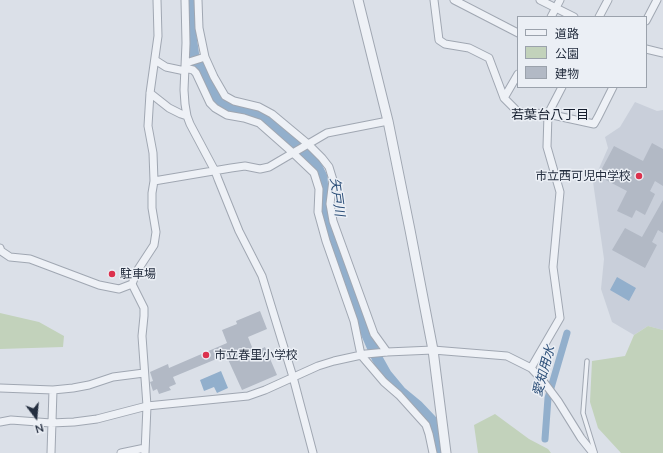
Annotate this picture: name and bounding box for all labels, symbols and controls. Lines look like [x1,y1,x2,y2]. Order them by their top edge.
legend [517,16,647,88]
text: 道路 [555,26,579,41]
text: 公園 [555,46,579,61]
text: 建物 [555,66,579,81]
district label: 若葉台八丁目 [511,107,589,123]
place label: 市立西可児中学校 [535,169,631,183]
marker: 市立西可児中学校 [634,171,644,181]
water label: 矢戸川 [327,177,347,217]
place label: 駐車場 [120,267,156,281]
marker: 駐車場 [107,269,117,279]
water label: 愛知用水 [530,344,558,398]
place label: 市立春里小学校 [214,348,298,362]
marker: 市立春里小学校 [201,350,211,360]
north arrow [16,397,56,437]
text: N [33,421,45,436]

